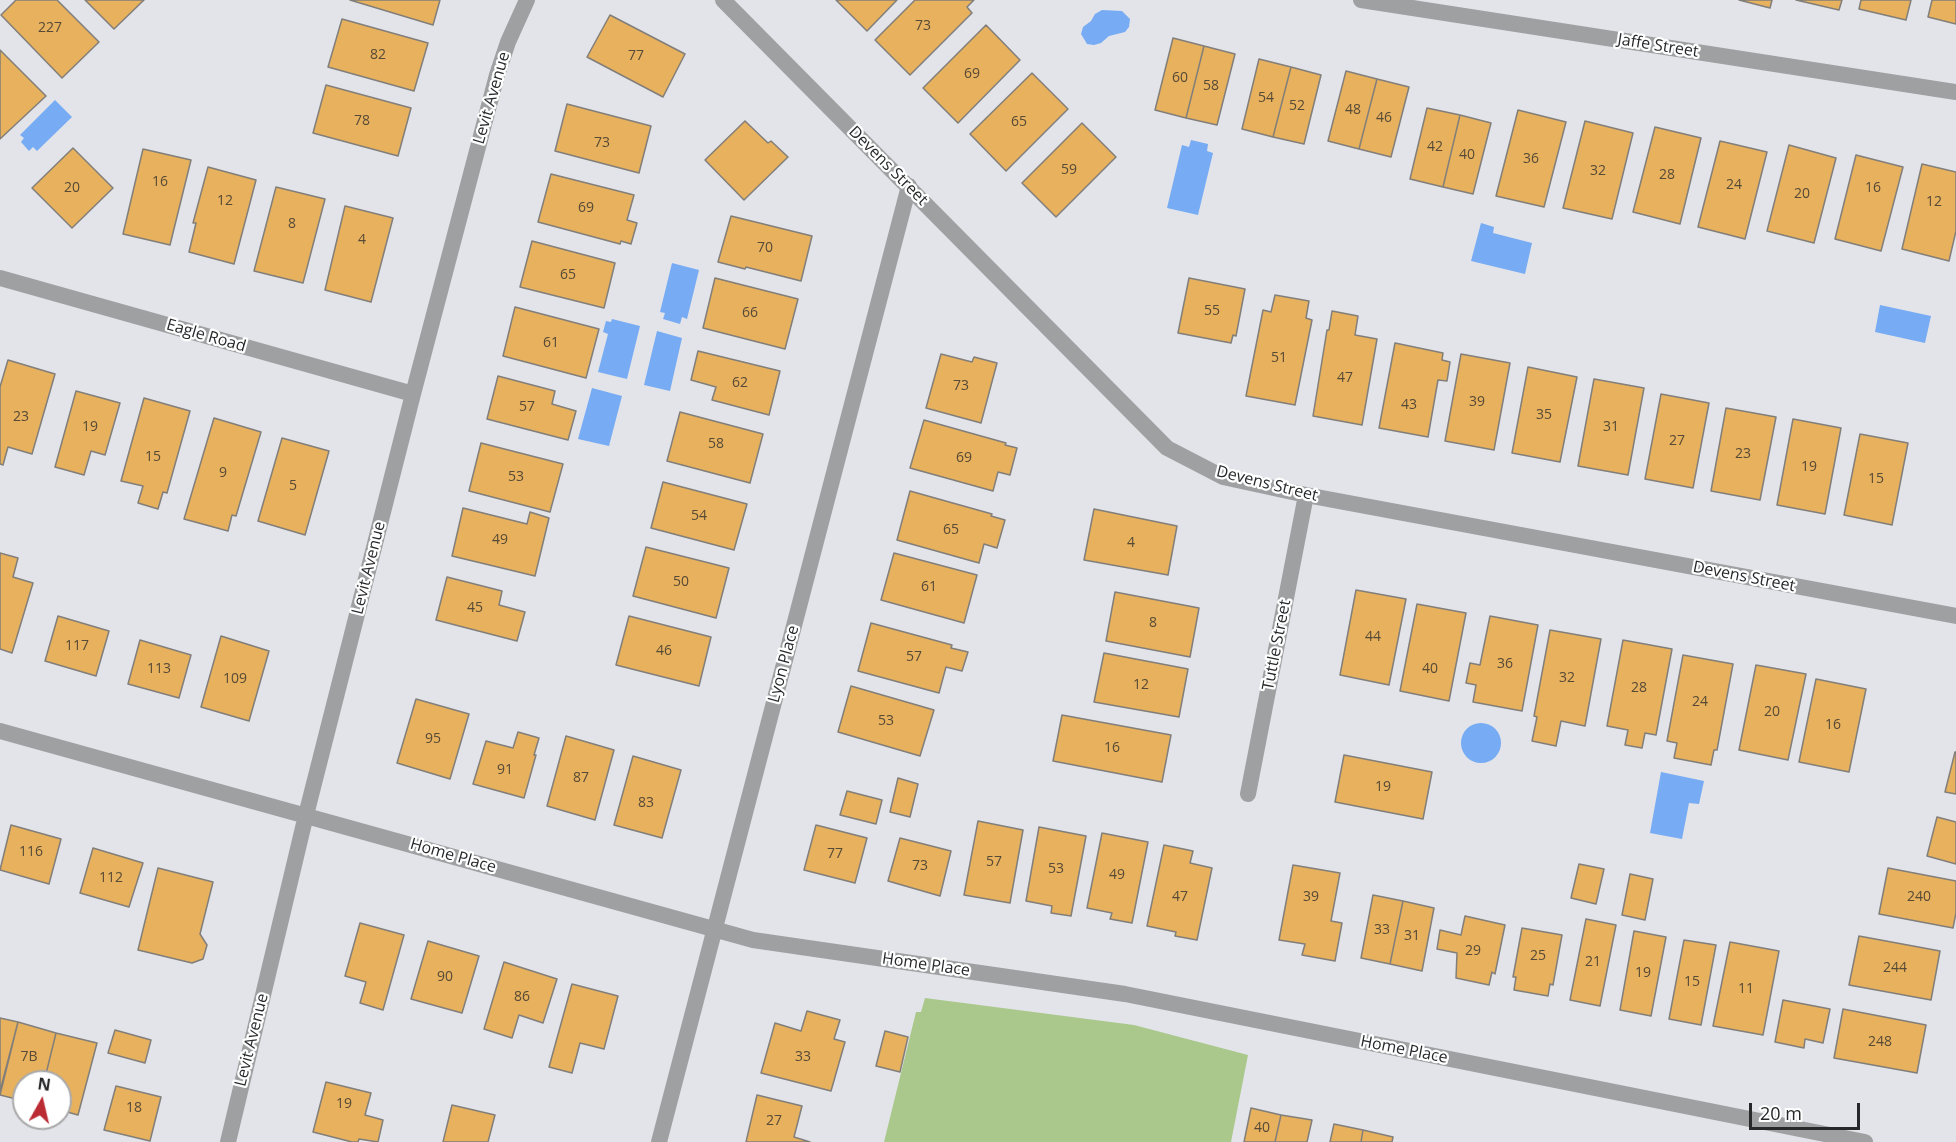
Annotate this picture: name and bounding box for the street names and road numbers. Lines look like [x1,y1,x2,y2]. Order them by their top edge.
street label: Jaffe Street [1616,30,1700,62]
street label: Levit Avenue [470,50,514,146]
street label: Devens Street [844,122,932,210]
street label: Eagle Road [164,315,248,357]
street label: Devens Street [1214,462,1320,506]
street label: Levit Avenue [348,520,390,616]
street label: Devens Street [1691,558,1797,596]
street label: Tuttle Street [1259,598,1295,692]
street label: Lyon Place [764,623,804,705]
street label: Home Place [408,835,498,877]
street label: Home Place [881,949,971,981]
street label: Levit Avenue [231,992,273,1088]
street label: Home Place [1359,1032,1449,1068]

